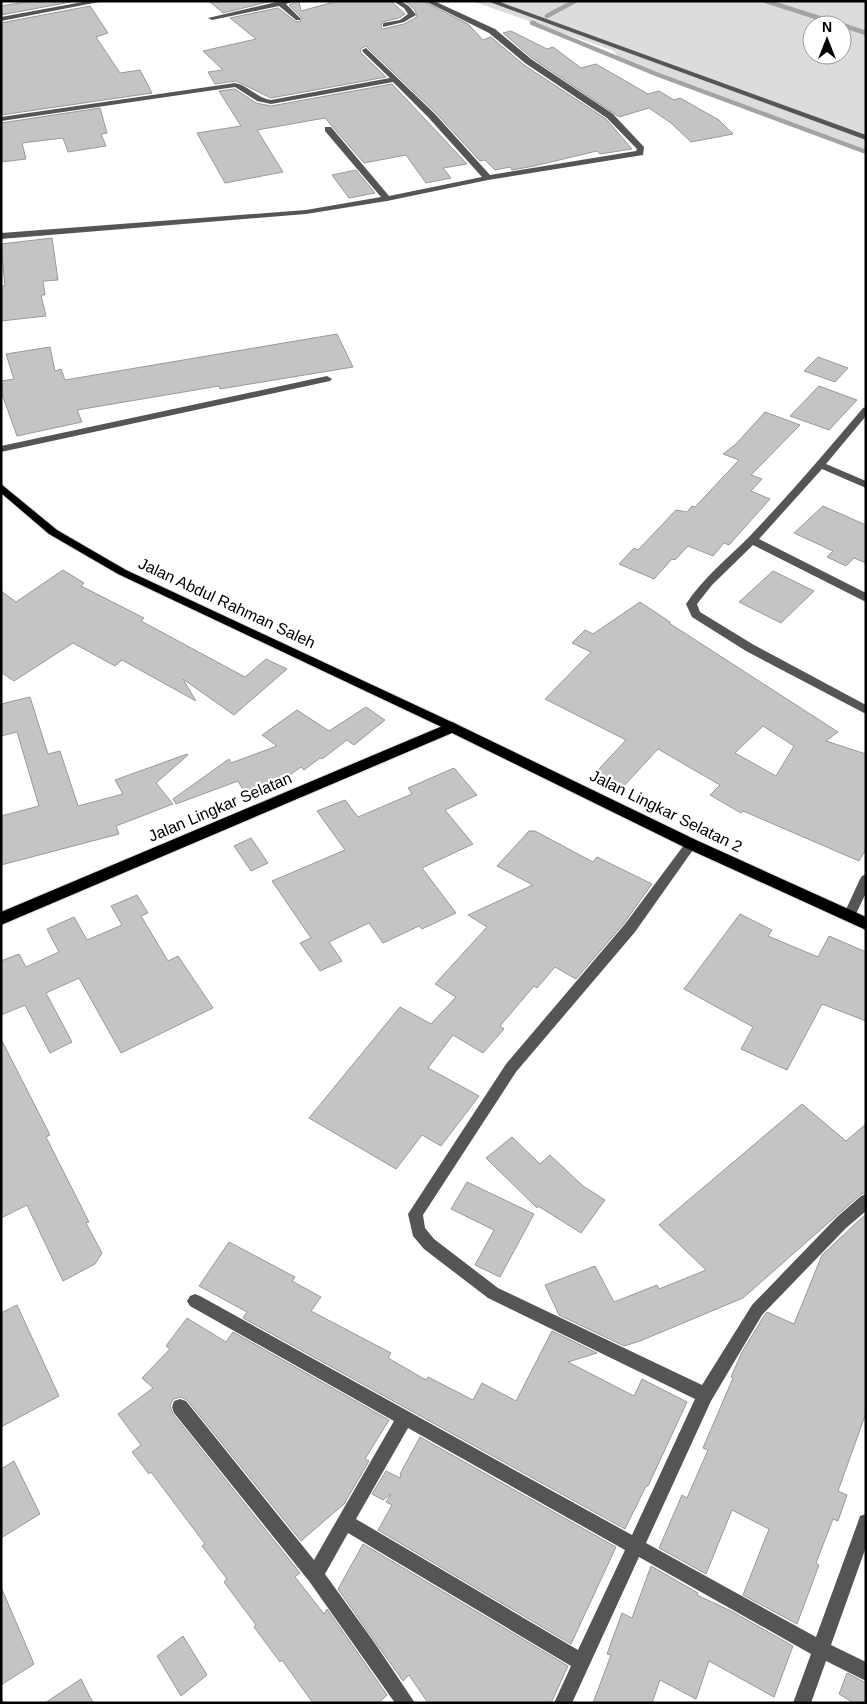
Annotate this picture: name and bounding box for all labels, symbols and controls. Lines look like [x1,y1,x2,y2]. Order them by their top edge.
north arrow [802,15,852,65]
text: N [822,19,832,35]
street label: Jalan Abdul Rahman Saleh [136,555,318,651]
street label: Jalan Lingkar Selatan 2 [587,767,745,855]
street label: Jalan Lingkar Selatan [146,769,294,845]

